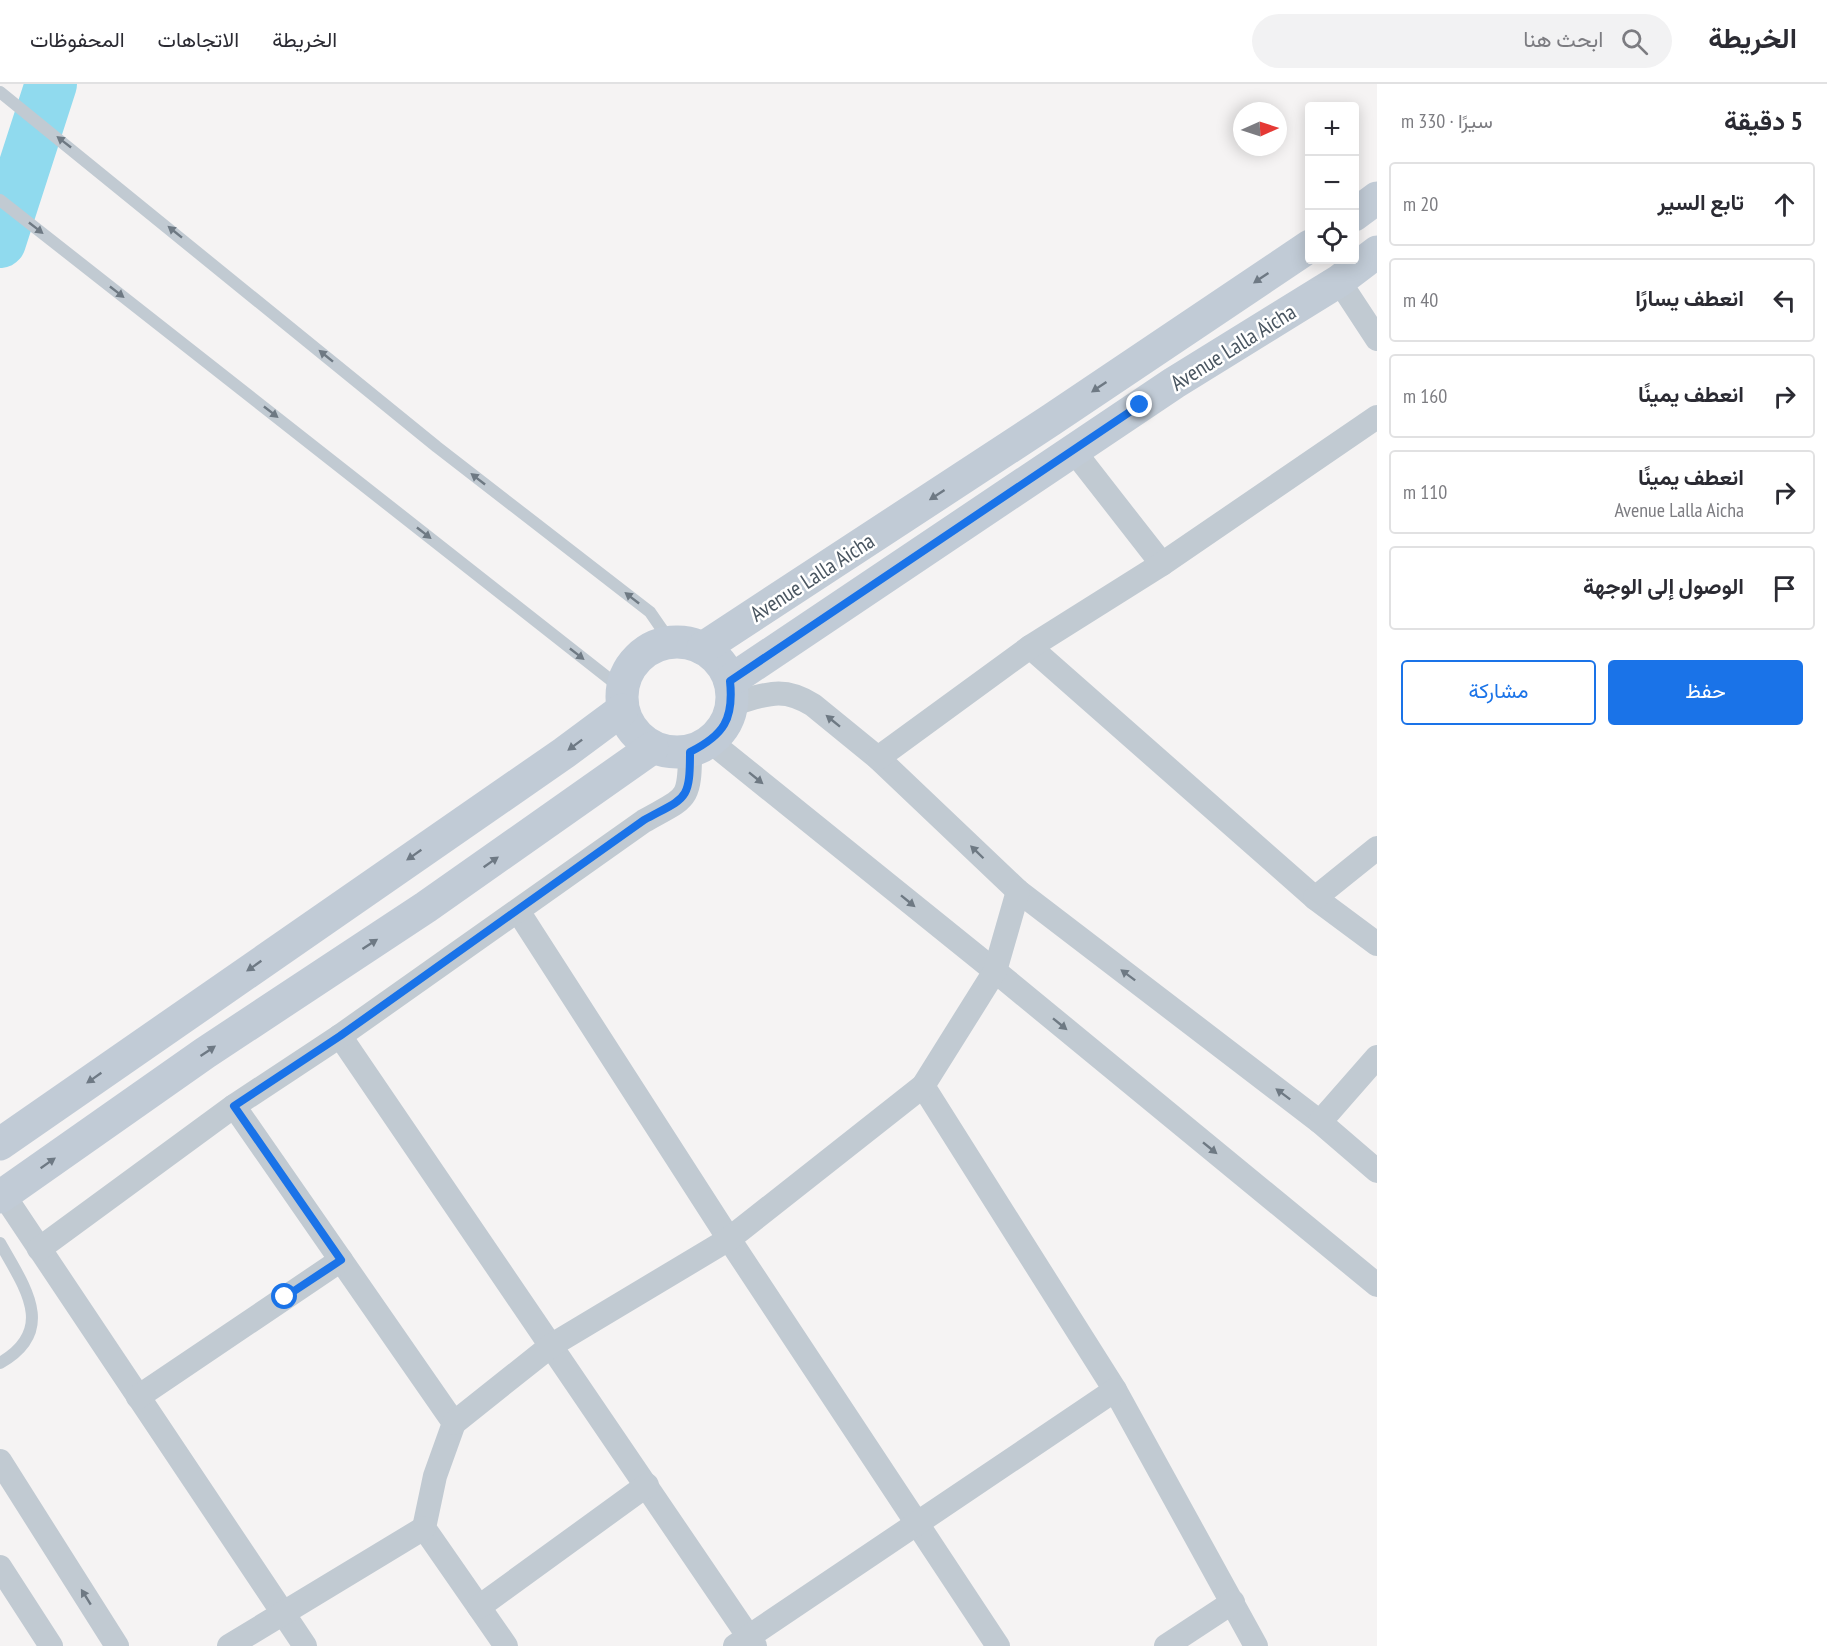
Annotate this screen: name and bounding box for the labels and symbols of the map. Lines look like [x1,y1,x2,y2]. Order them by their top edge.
north arrow [1233,102,1287,156]
one-way arrow [56,137,71,149]
one-way arrow [28,221,43,233]
one-way arrow [167,226,183,239]
one-way arrow [1253,273,1269,284]
one-way arrow [110,285,125,297]
street label: Avenue Lalla Aicha [1165,297,1301,397]
one-way arrow [319,350,334,363]
one-way arrow [1091,382,1108,393]
route end [1126,391,1152,417]
one-way arrow [263,406,278,418]
one-way arrow [470,473,485,485]
one-way arrow [929,489,945,501]
one-way arrow [416,526,432,539]
street label: Avenue Lalla Aicha [745,526,879,628]
one-way arrow [624,592,640,604]
one-way arrow [570,647,585,659]
one-way arrow [825,715,841,728]
one-way arrow [567,738,582,750]
one-way arrow [749,772,764,784]
one-way arrow [971,846,985,860]
one-way arrow [406,850,423,861]
one-way arrow [483,857,499,868]
one-way arrow [900,894,916,907]
one-way arrow [362,938,378,950]
one-way arrow [246,960,262,971]
one-way arrow [1121,970,1136,982]
one-way arrow [1052,1017,1067,1029]
one-way arrow [199,1046,216,1057]
one-way arrow [87,1072,103,1084]
one-way arrow [1276,1088,1292,1100]
one-way arrow [1202,1141,1218,1154]
one-way arrow [39,1157,55,1169]
route start [271,1283,297,1309]
one-way arrow [80,1589,92,1605]

